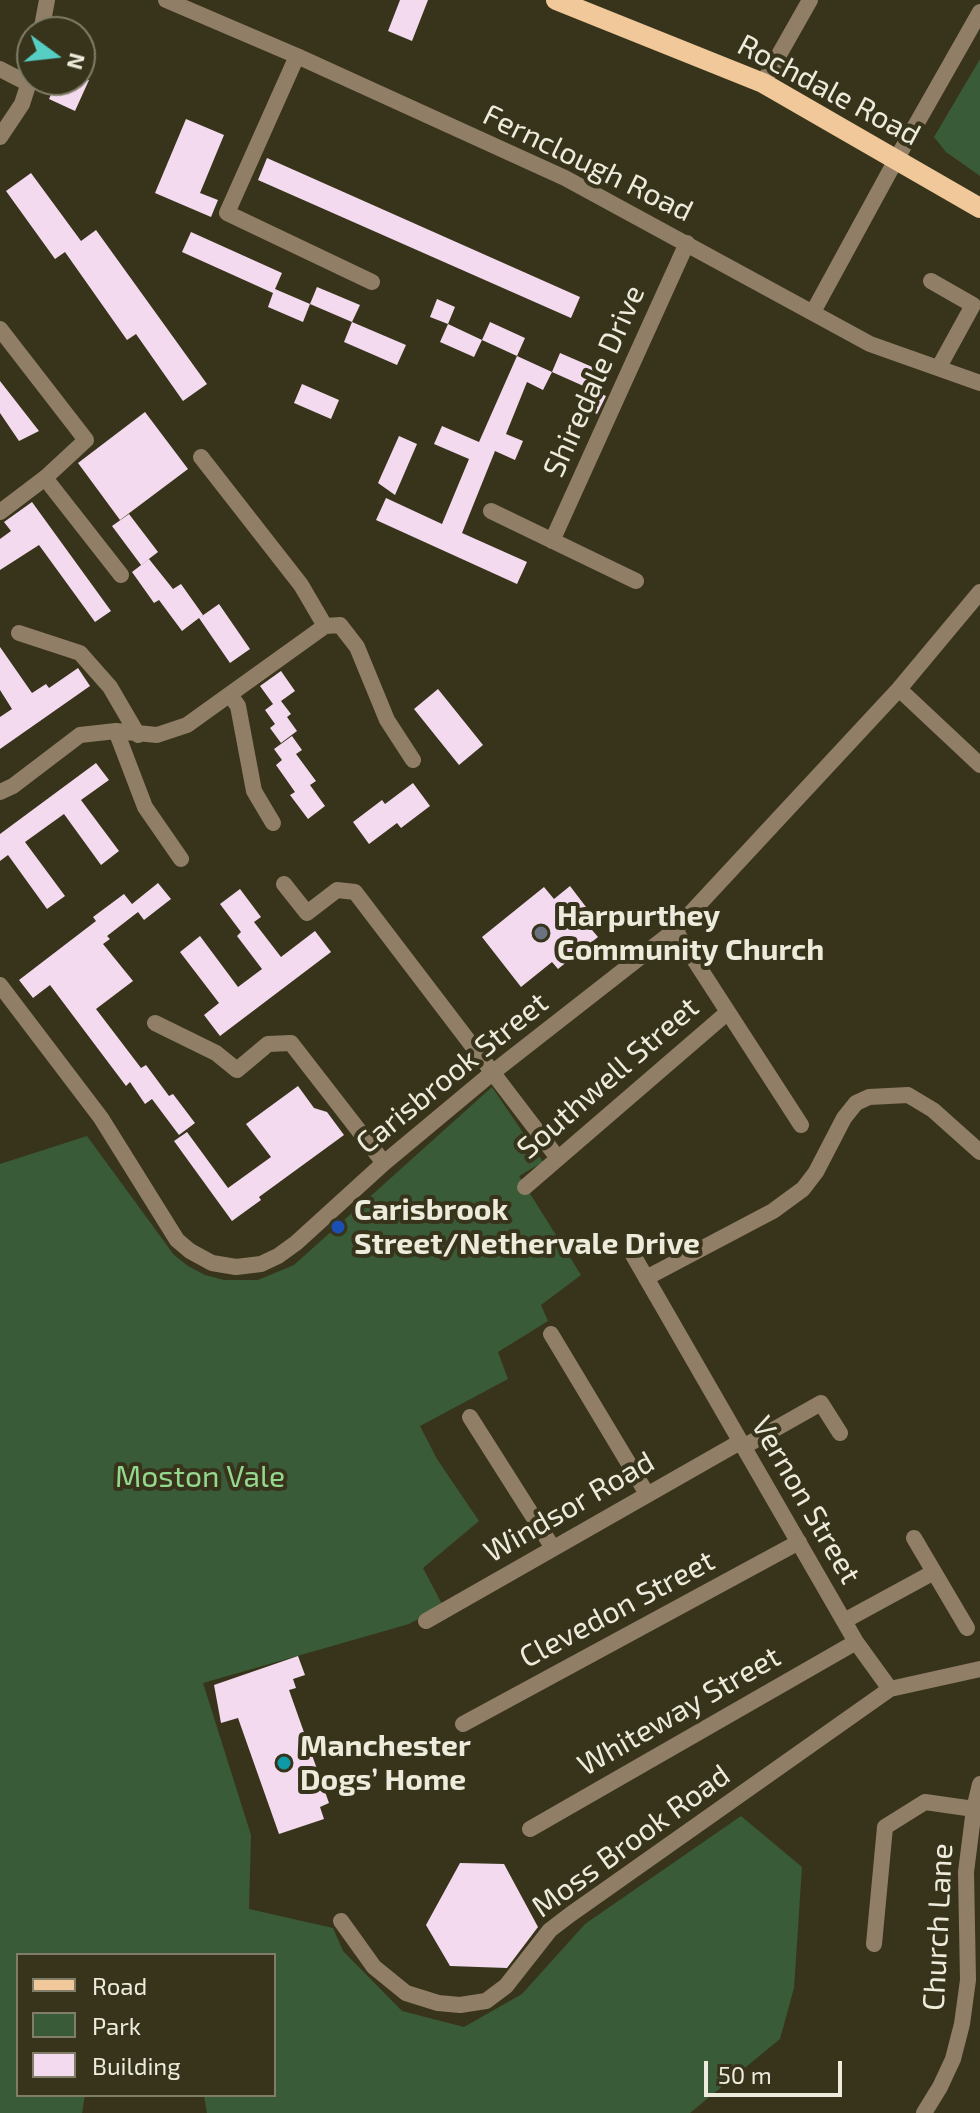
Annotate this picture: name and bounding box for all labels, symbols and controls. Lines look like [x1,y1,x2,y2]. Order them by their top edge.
north arrow [16,16,96,96]
street label: Rochdale Road [731,27,927,153]
text: N [63,51,92,73]
street label: Fernclough Road [477,97,699,229]
street label: Shiredale Drive [536,280,652,482]
place label: Harpurthey Community Church [557,898,824,968]
marker: Harpurthey Community Church [532,924,550,942]
street label: Carisbrook Street [349,985,555,1161]
street label: Southwell Street [510,989,706,1167]
place label: Carisbrook Street/Nethervale Drive [354,1192,700,1262]
marker: Carisbrook Street/Nethervale Drive [329,1218,347,1236]
street label: Vernon Street [744,1410,868,1590]
street label: Windsor Road [477,1444,661,1570]
park label: Moston Vale [115,1459,285,1495]
street label: Clevedon Street [513,1543,721,1675]
street label: Whiteway Street [571,1638,787,1784]
place label: Manchester Dogs’ Home [300,1728,471,1798]
marker: Manchester Dogs’ Home [275,1754,293,1772]
street label: Moss Brook Road [525,1757,737,1925]
street label: Church Lane [916,1842,960,2012]
legend [16,1953,276,2097]
text: Road [92,1971,147,2000]
text: Park [92,2011,141,2040]
scale bar [708,2045,846,2095]
text: Building [92,2051,181,2080]
text: 50 m [718,2060,772,2089]

